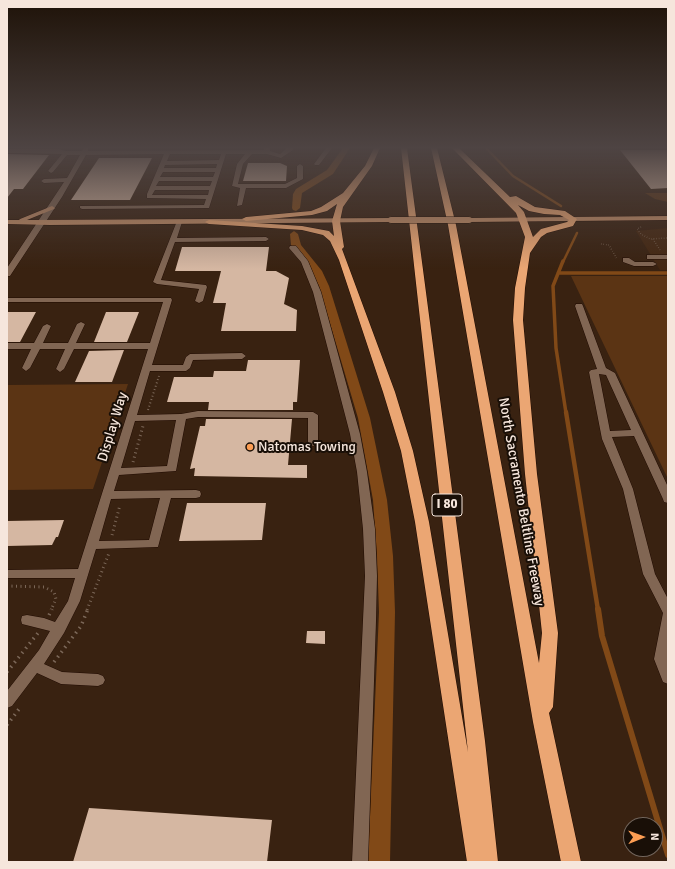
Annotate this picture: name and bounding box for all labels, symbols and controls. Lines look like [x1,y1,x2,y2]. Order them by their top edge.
street label: Display Way [94,390,132,464]
street label: North Sacramento Beltline Freeway [494,396,548,608]
place label: Natomas Towing [258,439,356,455]
marker: Natomas Towing [245,442,255,452]
road number: I 80 [432,494,462,516]
north arrow [623,817,663,857]
text: N [648,833,661,841]

